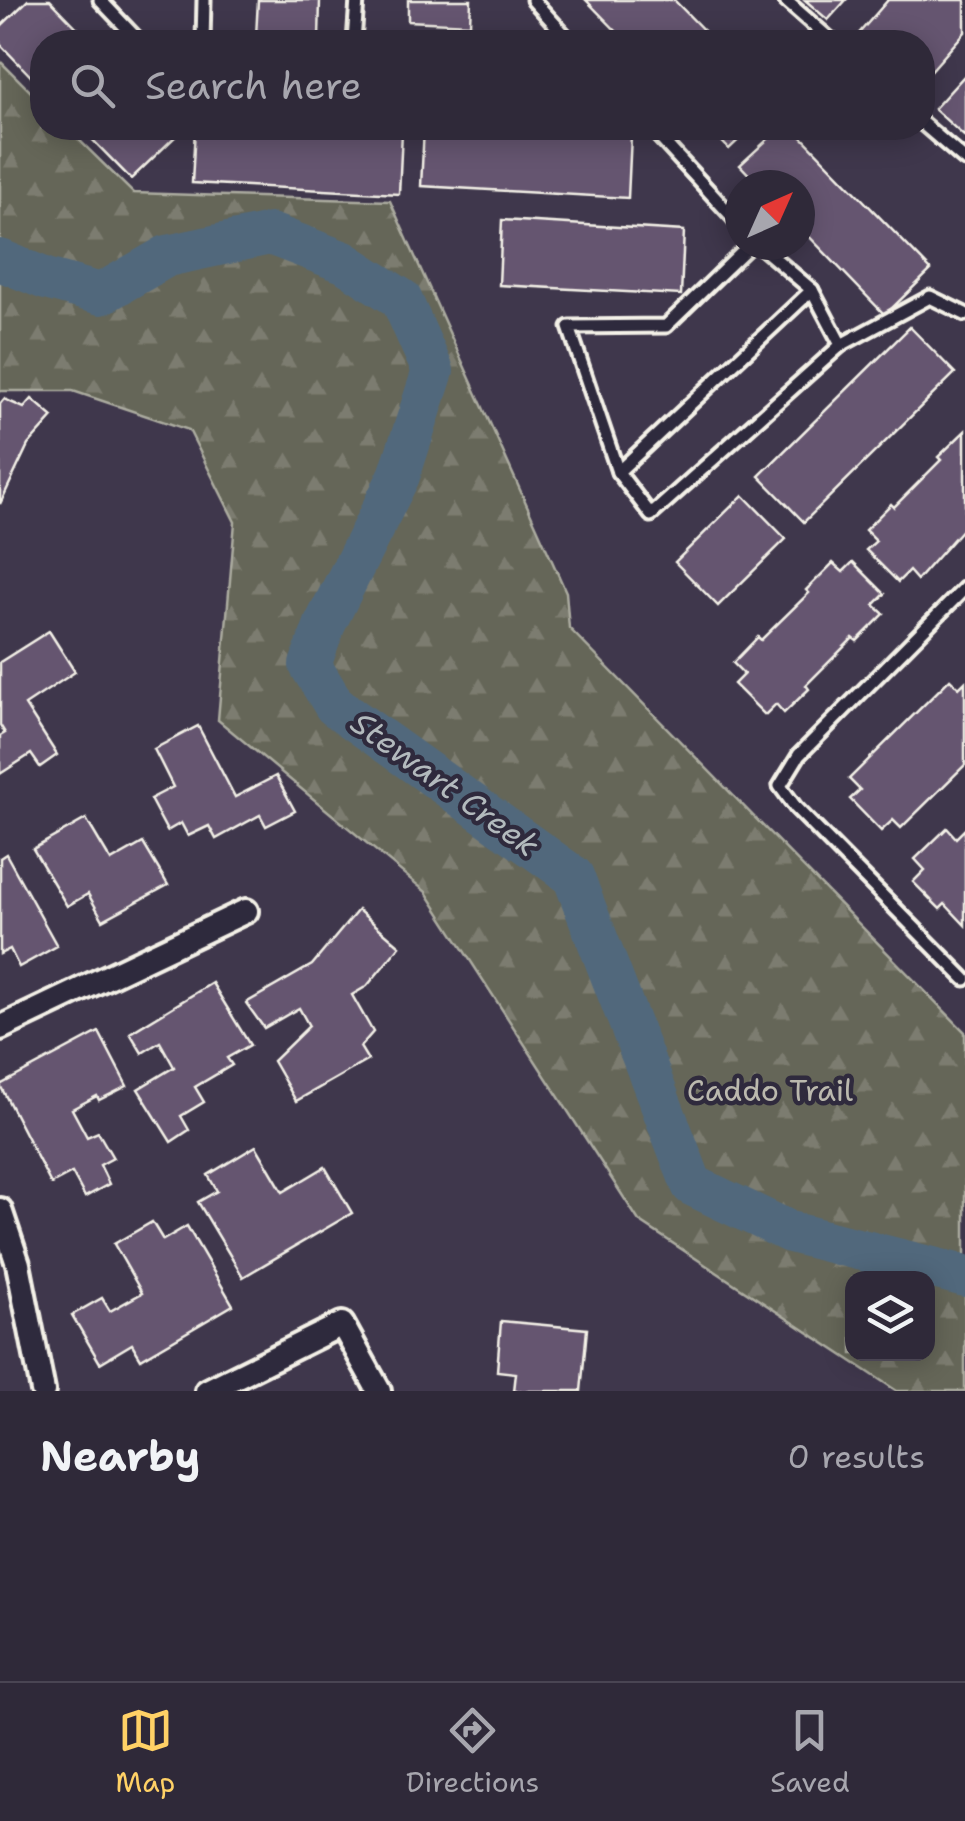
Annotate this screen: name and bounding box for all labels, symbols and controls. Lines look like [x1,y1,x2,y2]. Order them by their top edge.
search box [30,30,935,140]
icon: search [65,58,120,113]
text: Search here [145,60,362,111]
north arrow [725,170,815,260]
water label: Stewart Creek [343,701,548,866]
park label: Caddo Trail [687,1070,853,1111]
map controls [845,1271,935,1361]
button: layers [845,1271,935,1361]
text: Nearby [40,1428,200,1484]
text: 0 results [788,1435,925,1478]
tab: Map [115,1703,175,1801]
tab: Directions [406,1703,539,1801]
tab: Saved [770,1703,850,1801]

